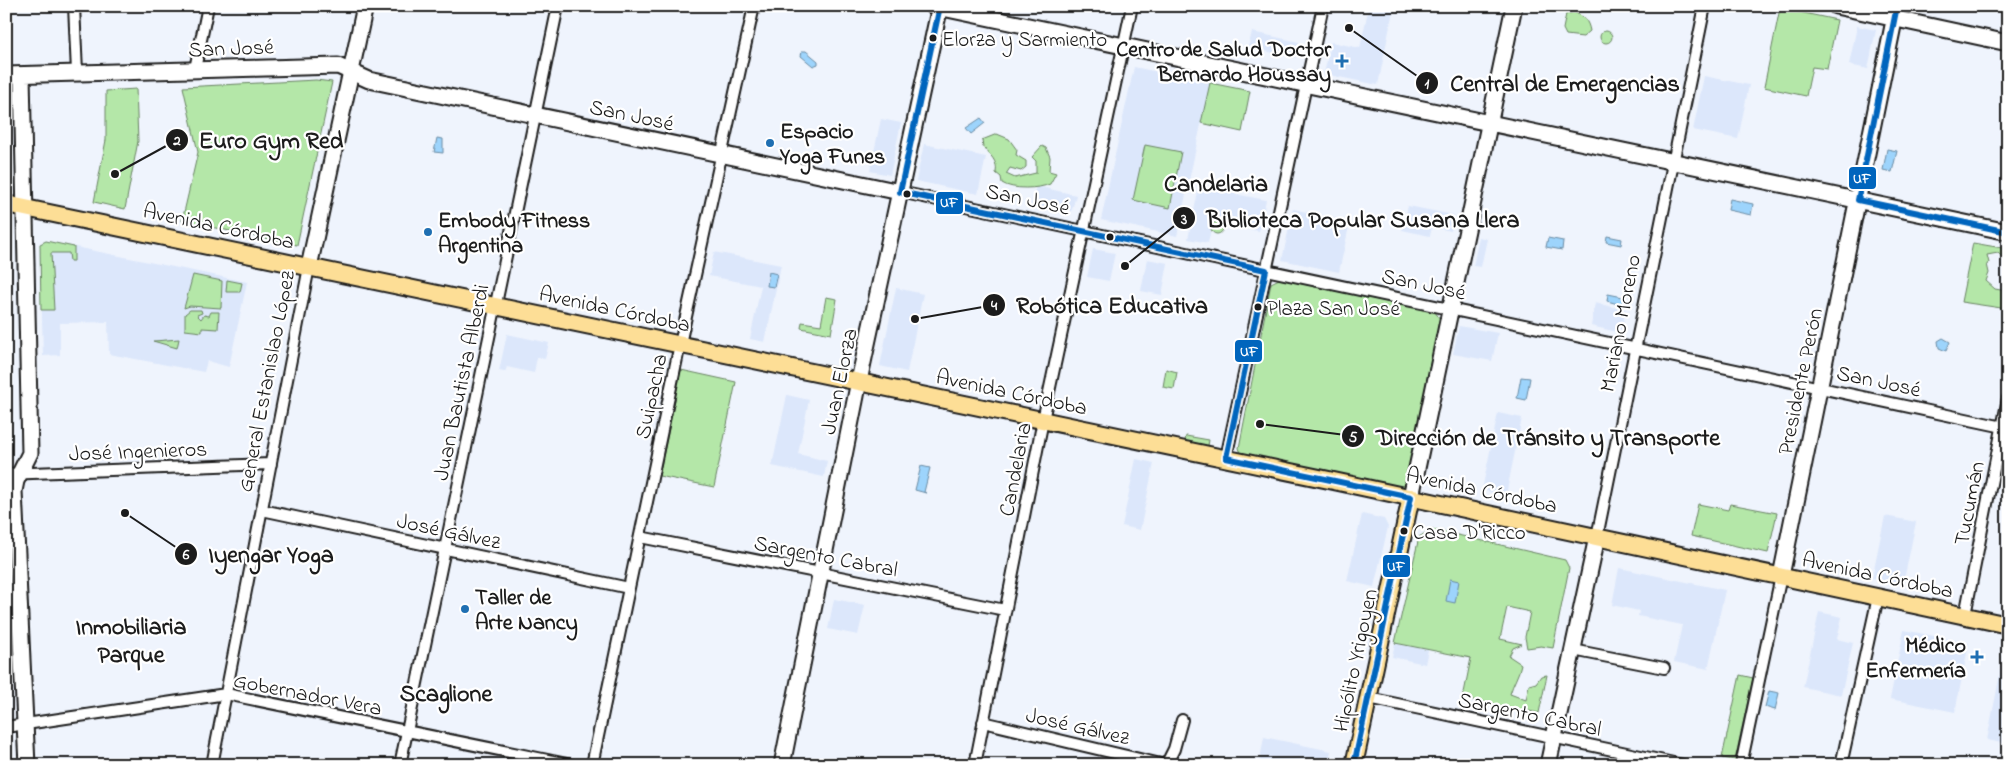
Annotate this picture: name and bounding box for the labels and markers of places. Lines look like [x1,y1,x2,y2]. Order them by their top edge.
place label: Elorza y Sarmiento [942,26,1107,58]
marker: Elorza y Sarmiento [928,33,938,43]
place label: Centro de Salud Doctor Bernardo Houssay [1116,35,1332,93]
marker: Centro de Salud Doctor Bernardo Houssay [1335,54,1349,68]
callout: Central de Emergencias [1415,63,1689,102]
place label: Espacio Yoga Funes [779,117,885,175]
callout: Euro Gym Red [164,120,354,159]
marker: Espacio Yoga Funes [764,137,776,149]
unlabelled marker [902,189,912,199]
callout: Biblioteca Popular Susana Llera [1172,199,1530,238]
place label: Embody Fitness Argentina [438,206,590,264]
marker: Embody Fitness Argentina [422,226,434,238]
unlabelled marker [1105,232,1115,242]
callout: Robótica Educativa [981,285,1218,324]
place label: Plaza San José [1267,295,1400,325]
marker: Plaza San José [1253,302,1263,312]
callout: Dirección de Tránsito y Transporte [1341,417,1730,456]
place label: Casa D'Ricco [1413,519,1526,549]
marker: Casa D'Ricco [1399,526,1409,536]
callout: Iyengar Yoga [173,534,344,573]
place label: Taller de Arte Nancy [475,583,578,641]
marker: Taller de Arte Nancy [459,603,471,615]
place label: Médico Enfermería [1865,631,1966,688]
marker: Médico Enfermería [1970,650,1984,664]

